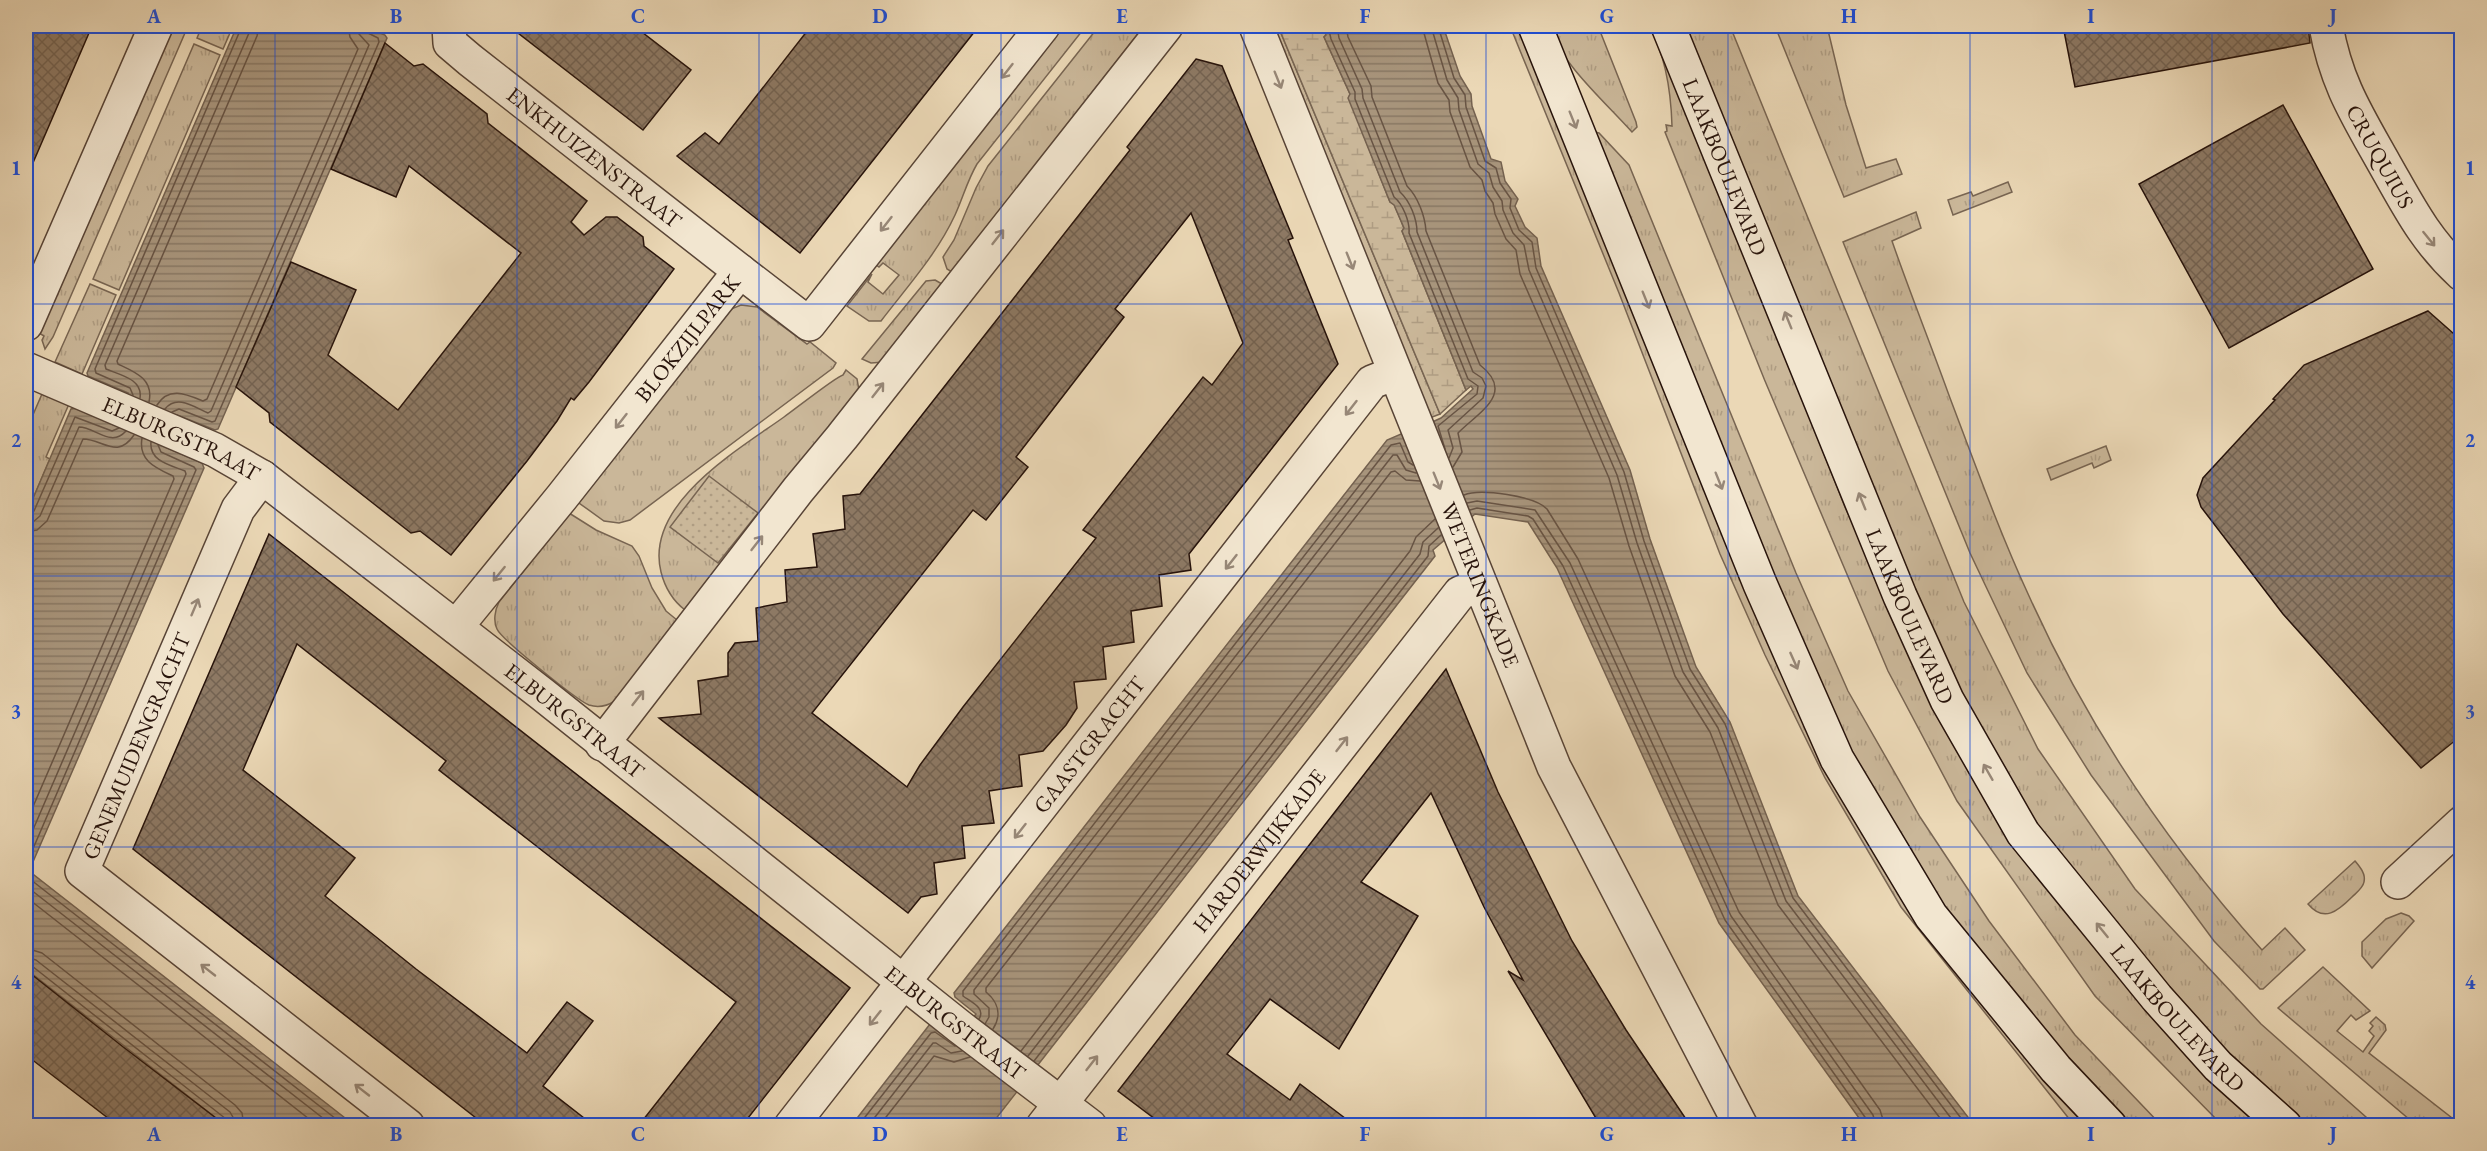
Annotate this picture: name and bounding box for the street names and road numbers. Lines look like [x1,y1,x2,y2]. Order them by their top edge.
street label: LAAKBOULEVARD [1676,74,1774,260]
street label: ENKHUIZENSTRAAT [501,80,687,235]
street label: CRUQUIUS [2339,100,2421,214]
street label: BLOKZIJLPARK [628,268,747,408]
street label: ELBURGSTRAAT [98,389,265,488]
street label: WETERINGKADE [1434,498,1526,672]
street label: LAAKBOULEVARD [1859,524,1961,709]
street label: GENEMUIDENGRACHT [76,628,197,864]
street label: ELBURGSTRAAT [498,656,651,785]
street label: GAASTGRACHT [1027,670,1152,819]
street label: HARDERWIJKKADE [1186,763,1332,938]
street label: LAAKBOULEVARD [2104,938,2251,1098]
street label: ELBURGSTRAAT [879,959,1031,1087]

